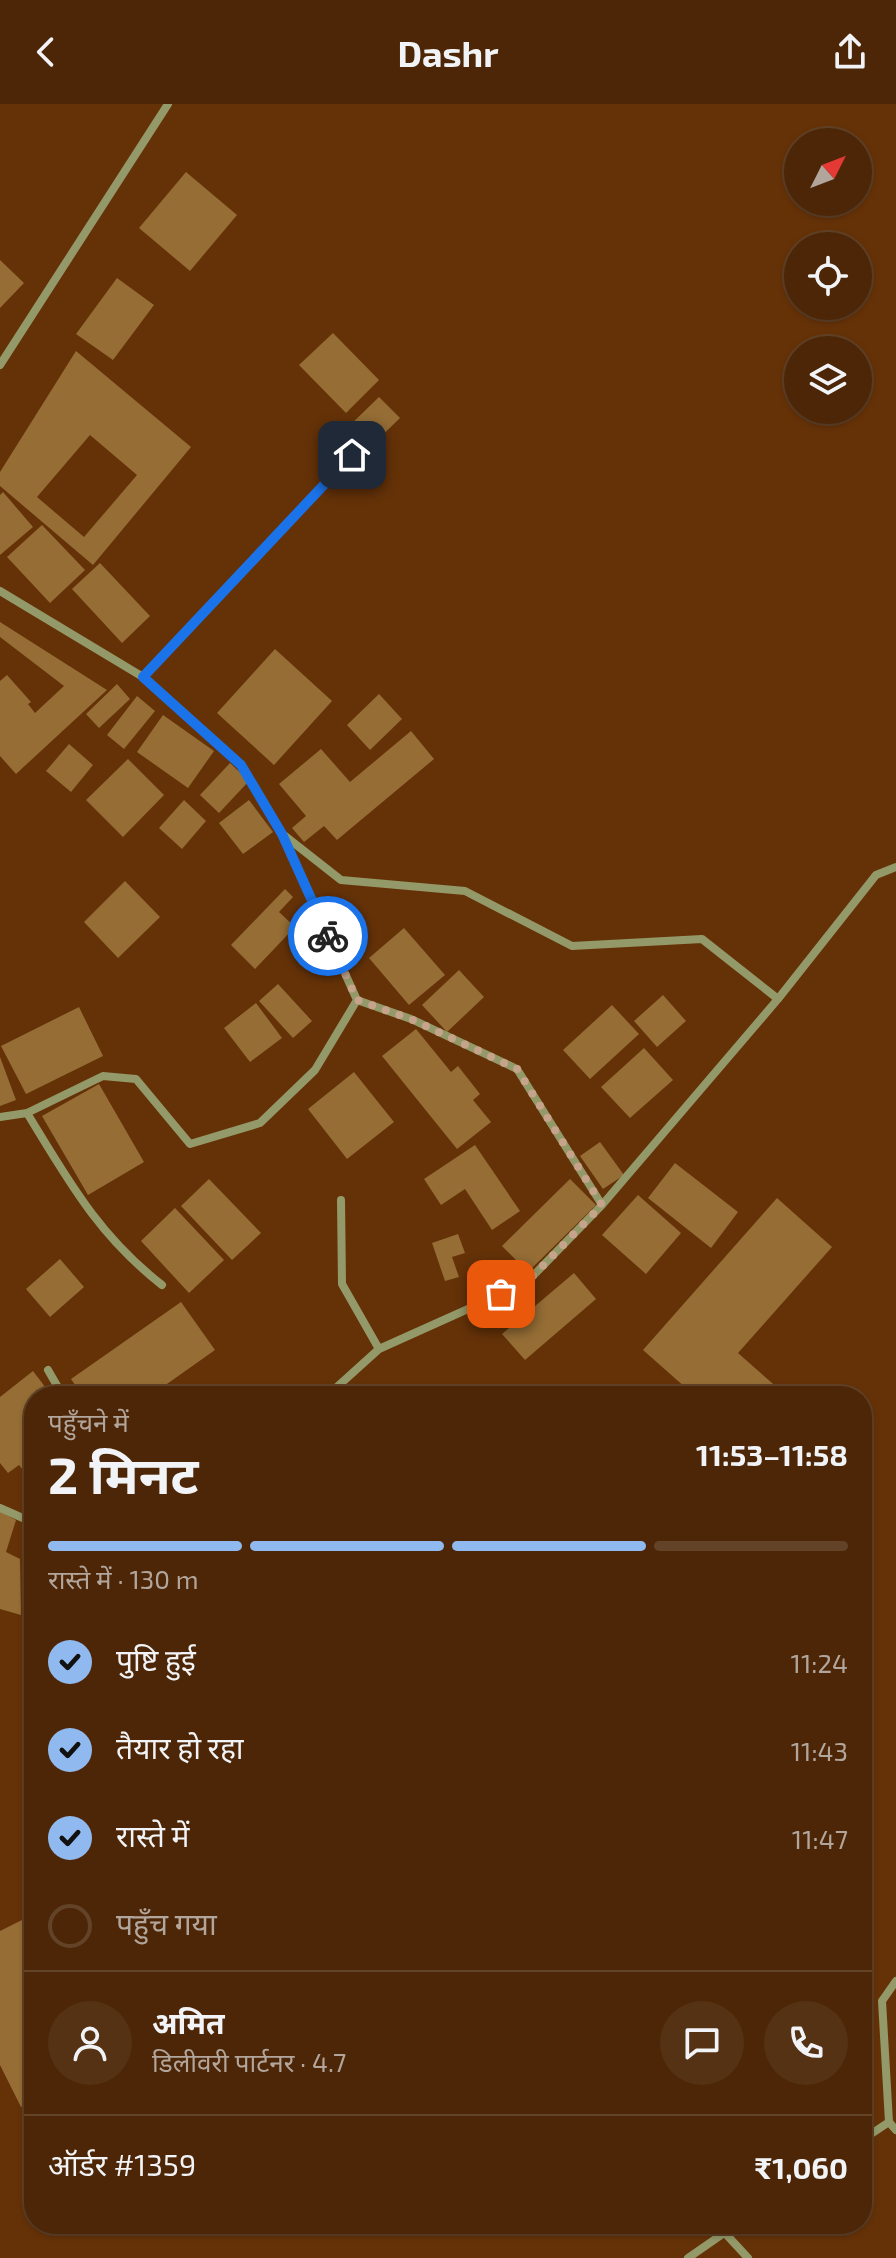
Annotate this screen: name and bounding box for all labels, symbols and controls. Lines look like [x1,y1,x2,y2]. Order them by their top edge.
icon: back [24,30,68,74]
icon: share [828,30,872,74]
text: Dashr [397,31,499,74]
north arrow [784,128,872,216]
map controls [784,128,872,424]
button: locate [784,232,872,320]
button: layers [784,336,872,424]
pin [318,421,386,489]
icon: home [330,433,374,477]
courier [288,896,368,976]
icon: bike [306,914,350,958]
pin [467,1260,535,1328]
icon: bag [479,1272,523,1316]
text: पहुँचने में [48,1406,129,1437]
text: 11:53–11:58 [696,1436,848,1472]
text: 2 मिनट [48,1442,199,1504]
text: रास्ते में · 130 m [48,1563,198,1594]
icon: check [48,1640,92,1684]
text: पुष्टि हुई [116,1641,196,1677]
text: 11:24 [791,1647,848,1678]
icon: check [48,1728,92,1772]
text: तैयार हो रहा [116,1729,244,1765]
text: 11:43 [791,1735,848,1766]
icon: check [48,1816,92,1860]
text: रास्ते में [116,1817,189,1853]
text: 11:47 [792,1823,848,1854]
text: पहुँच गया [116,1905,217,1941]
button: person [48,2001,132,2085]
button: chat [660,2001,744,2085]
button: phone [764,2001,848,2085]
text: अमित [152,2004,225,2040]
text: डिलीवरी पार्टनर · 4.7 [152,2046,346,2077]
text: ऑर्डर #1359 [48,2146,196,2182]
text: ₹1,060 [754,2149,848,2185]

